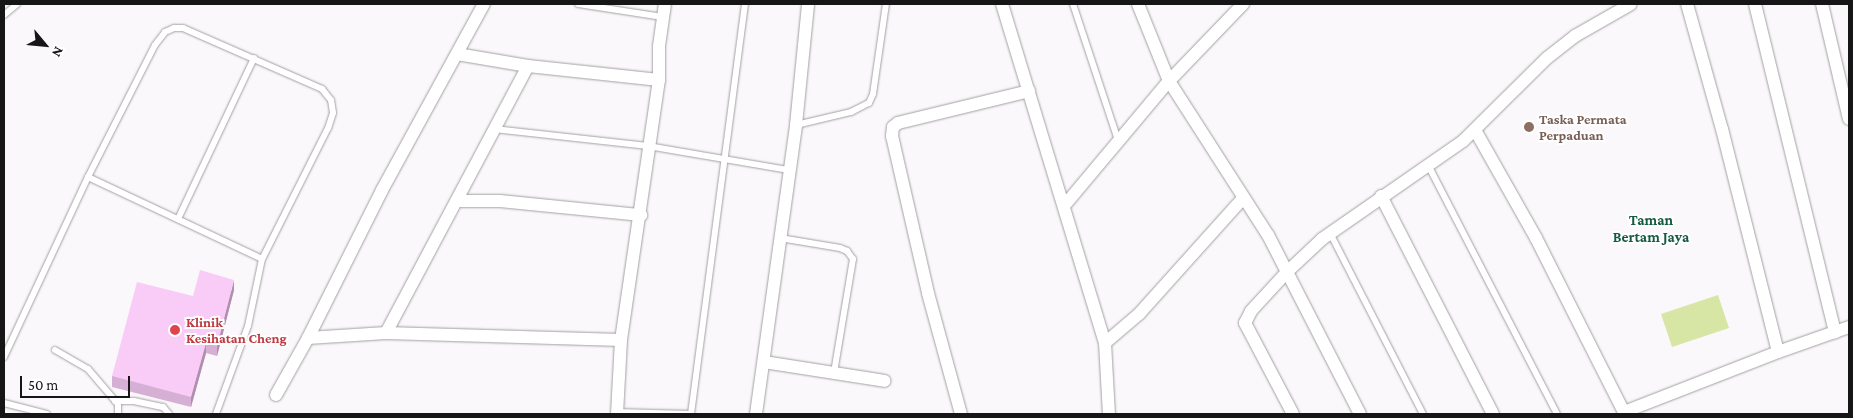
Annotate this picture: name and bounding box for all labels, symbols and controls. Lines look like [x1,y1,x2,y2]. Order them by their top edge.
north arrow [20,20,70,70]
text: N [49,44,68,60]
place label: Taska Permata Perpaduan [1539,111,1627,144]
marker: Taska Permata Perpaduan [1523,121,1535,133]
district label: Taman Bertam Jaya [1613,211,1689,246]
place label: Klinik Kesihatan Cheng [186,314,287,347]
marker: Klinik Kesihatan Cheng [168,323,182,337]
scale bar [22,366,132,398]
text: 50 m [28,377,58,393]

